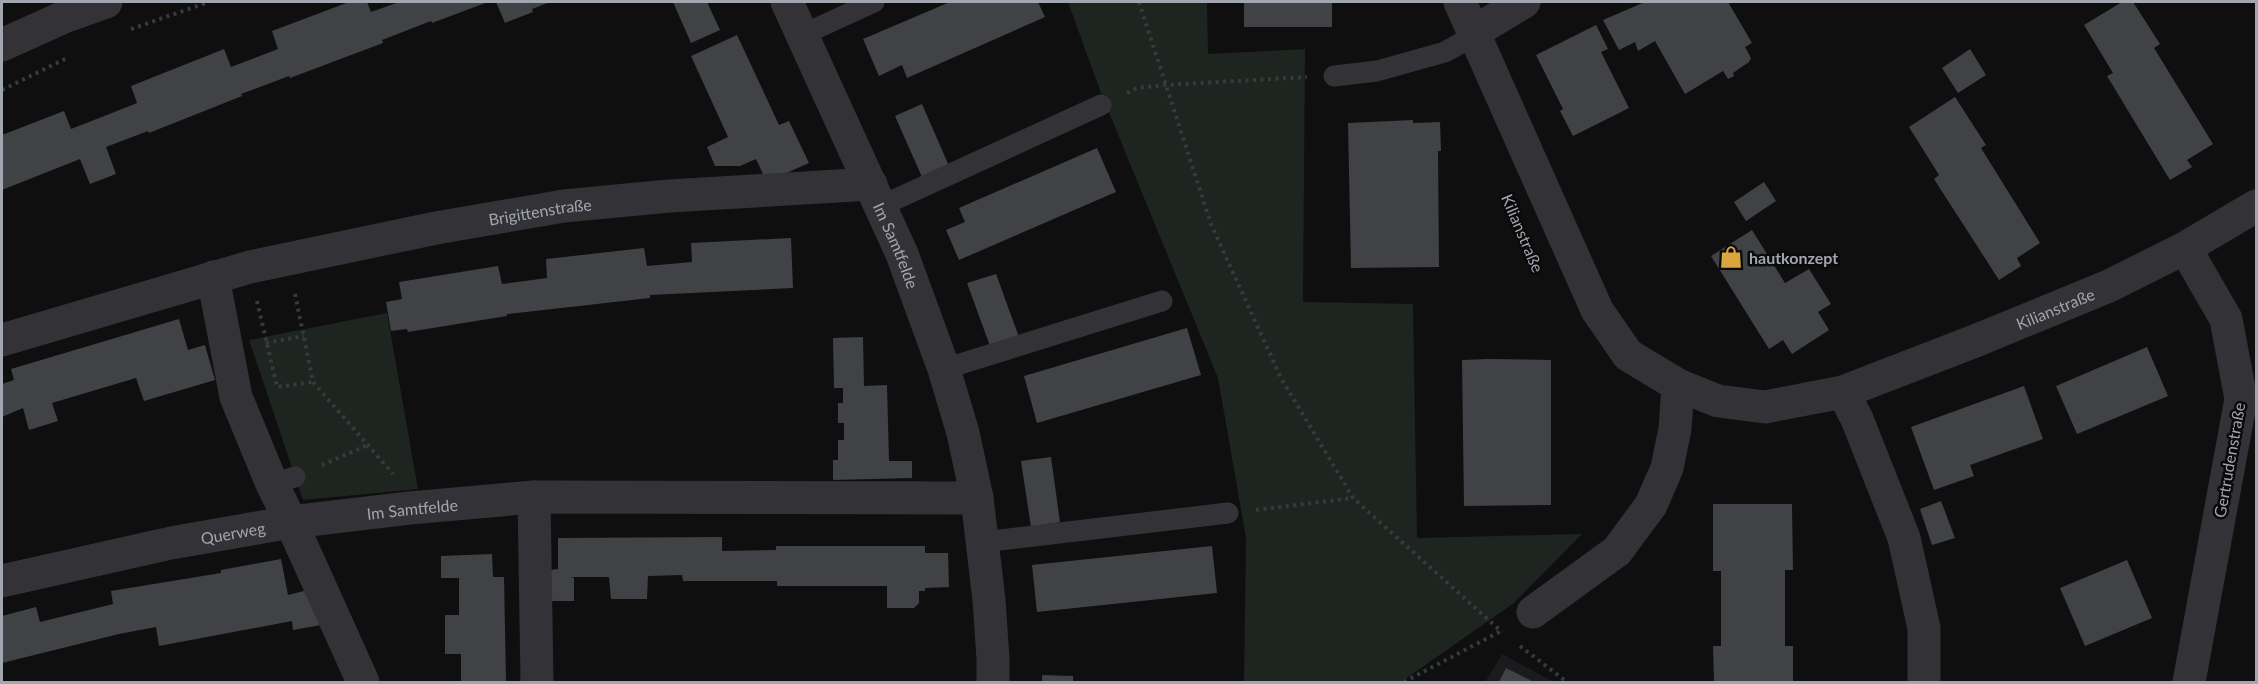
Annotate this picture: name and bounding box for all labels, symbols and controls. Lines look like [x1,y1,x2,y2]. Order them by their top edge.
street label: Kilianstraße [1498,191,1548,275]
street label: Brigittenstraße [487,194,593,228]
street label: Im Samtfelde [870,199,923,291]
shop icon: hautkonzept [1718,244,1744,270]
place label: hautkonzept [1749,248,1838,267]
street label: Kilianstraße [2013,284,2097,333]
street label: Gertrudenstraße [2210,401,2248,519]
street label: Im Samtfelde [365,494,459,523]
street label: Querweg [199,517,267,547]

